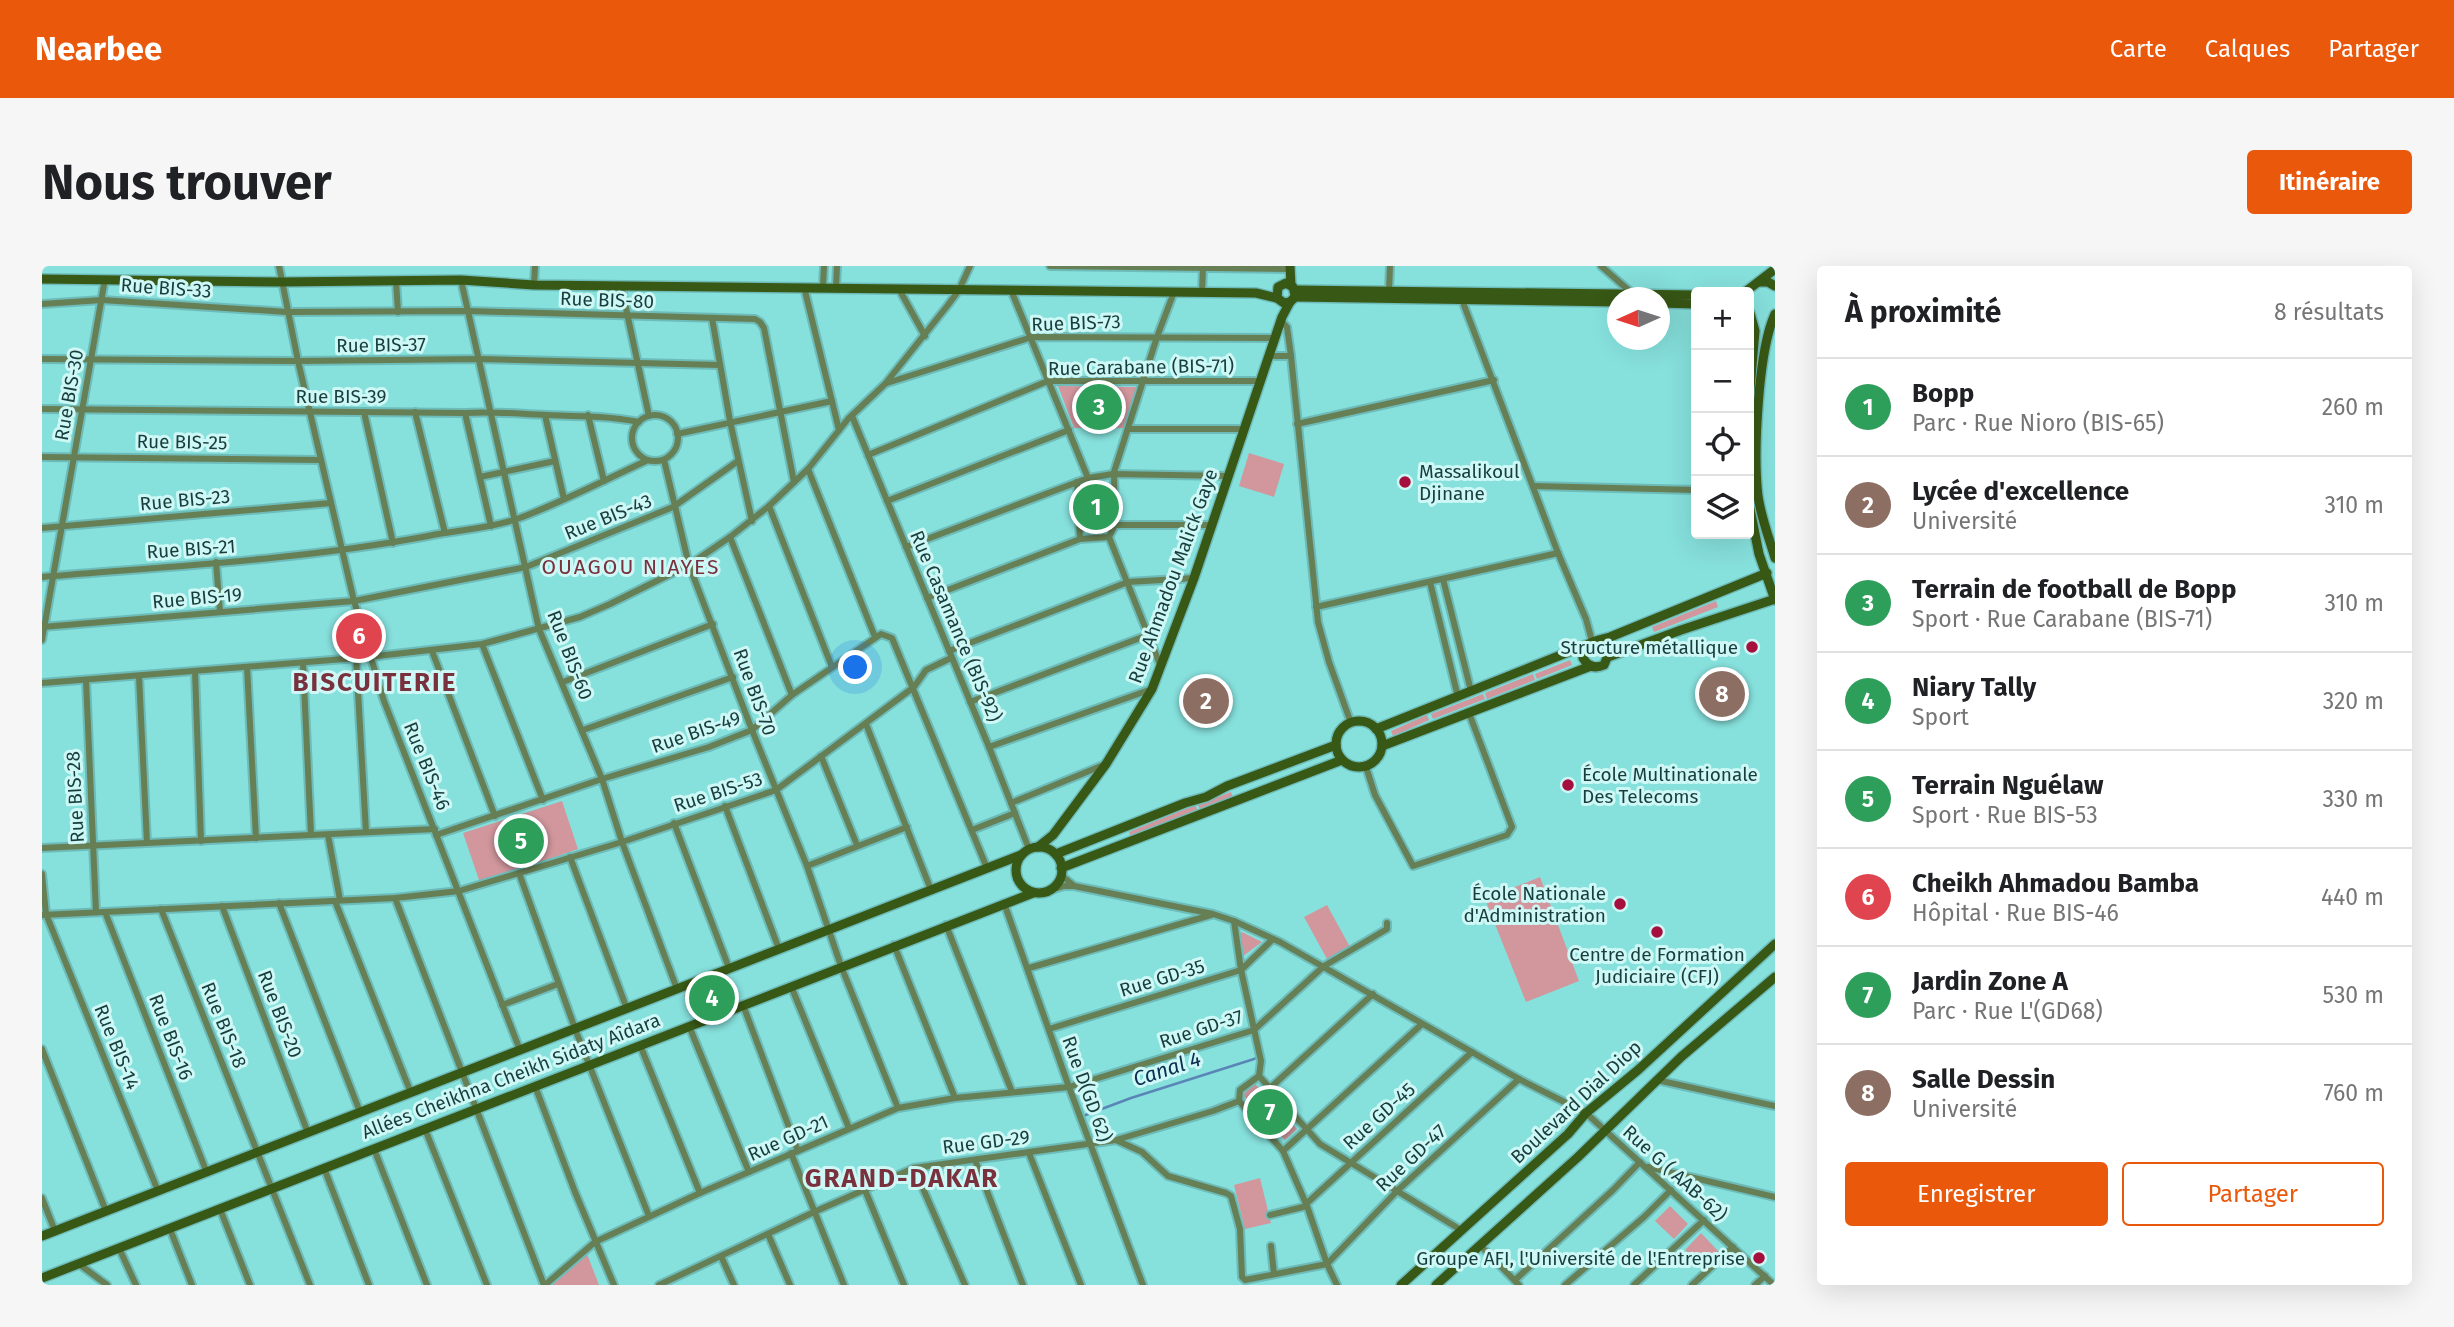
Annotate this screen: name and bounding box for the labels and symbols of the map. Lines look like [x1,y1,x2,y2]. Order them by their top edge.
street label: Rue BIS-33 [120,273,212,303]
street label: Rue BIS-80 [560,287,654,313]
north arrow [1607,287,1670,350]
street label: Rue BIS-73 [1031,310,1121,336]
street label: Rue BIS-37 [336,333,426,357]
street label: Rue BIS-30 [50,348,88,442]
street label: Rue Carabane (BIS-71) [1048,354,1234,380]
pin: 3 [1076,381,1122,433]
street label: Rue BIS-39 [295,385,387,408]
street label: Rue BIS-25 [136,430,228,454]
place label: Massalikoul Djinane [1419,460,1520,505]
street label: Rue Ahmadou Malick Gaye [1123,466,1223,686]
marker: Massalikoul Djinane [1397,474,1413,490]
pin: 1 [1073,481,1119,533]
street label: Rue BIS-23 [139,485,231,515]
street label: Rue BIS-43 [561,489,655,545]
street label: Rue Casamance (BIS-92) [905,527,1007,725]
street label: Rue BIS-21 [146,534,236,564]
district label: OUAGOU NIAYES [542,554,720,580]
street label: Rue BIS-19 [151,583,243,613]
street label: Rue BIS-60 [542,607,598,703]
pin: 6 [336,610,382,662]
place label: Structure métallique [1560,636,1738,659]
marker: Structure métallique [1744,639,1760,655]
street label: Rue BIS-70 [729,645,781,739]
your location [838,650,872,684]
district label: BISCUITERIE [293,667,457,698]
pin: 8 [1699,668,1745,720]
pin: 2 [1183,675,1229,727]
street label: Rue BIS-49 [648,706,744,758]
street label: Rue BIS-46 [399,718,455,814]
street label: Rue BIS-28 [61,751,89,843]
place label: École Multinationale Des Telecoms [1582,763,1758,808]
street label: Rue BIS-53 [671,767,765,817]
marker: École Multinationale Des Telecoms [1560,777,1576,793]
pin: 5 [498,815,544,867]
place label: École Nationale d'Administration [1463,882,1606,927]
marker: École Nationale d'Administration [1612,896,1628,912]
marker: Centre de Formation Judiciaire (CFJ) [1649,924,1665,940]
place label: Centre de Formation Judiciaire (CFJ) [1569,943,1745,988]
street label: Rue GD-35 [1117,954,1207,1002]
street label: Rue BIS-20 [253,967,307,1061]
pin: 4 [689,972,735,1024]
street label: Rue BIS-18 [196,979,252,1071]
street label: Rue BIS-16 [144,991,198,1083]
street label: Rue BIS-14 [89,1001,145,1093]
street label: Rue GD-37 [1156,1005,1246,1053]
street label: Allées Cheikhna Cheikh Sidaty Aîdara [358,1008,664,1144]
street label: Rue D(GD 62) [1057,1033,1117,1145]
street label: Boulevard Dial Diop [1506,1036,1646,1168]
water label: Canal 4 [1130,1046,1204,1092]
street label: Rue GD-45 [1338,1078,1420,1154]
pin: 7 [1247,1086,1293,1138]
street label: Rue GD-21 [744,1110,832,1166]
street label: Rue GD-47 [1371,1120,1451,1196]
street label: Rue G ( AAB-62) [1618,1120,1732,1226]
street label: Rue GD-29 [941,1125,1031,1159]
district label: GRAND-DAKAR [805,1163,999,1194]
place label: Groupe AFI, l'Université de l'Entreprise [1416,1247,1745,1270]
marker: Groupe AFI, l'Université de l'Entreprise [1751,1250,1767,1266]

